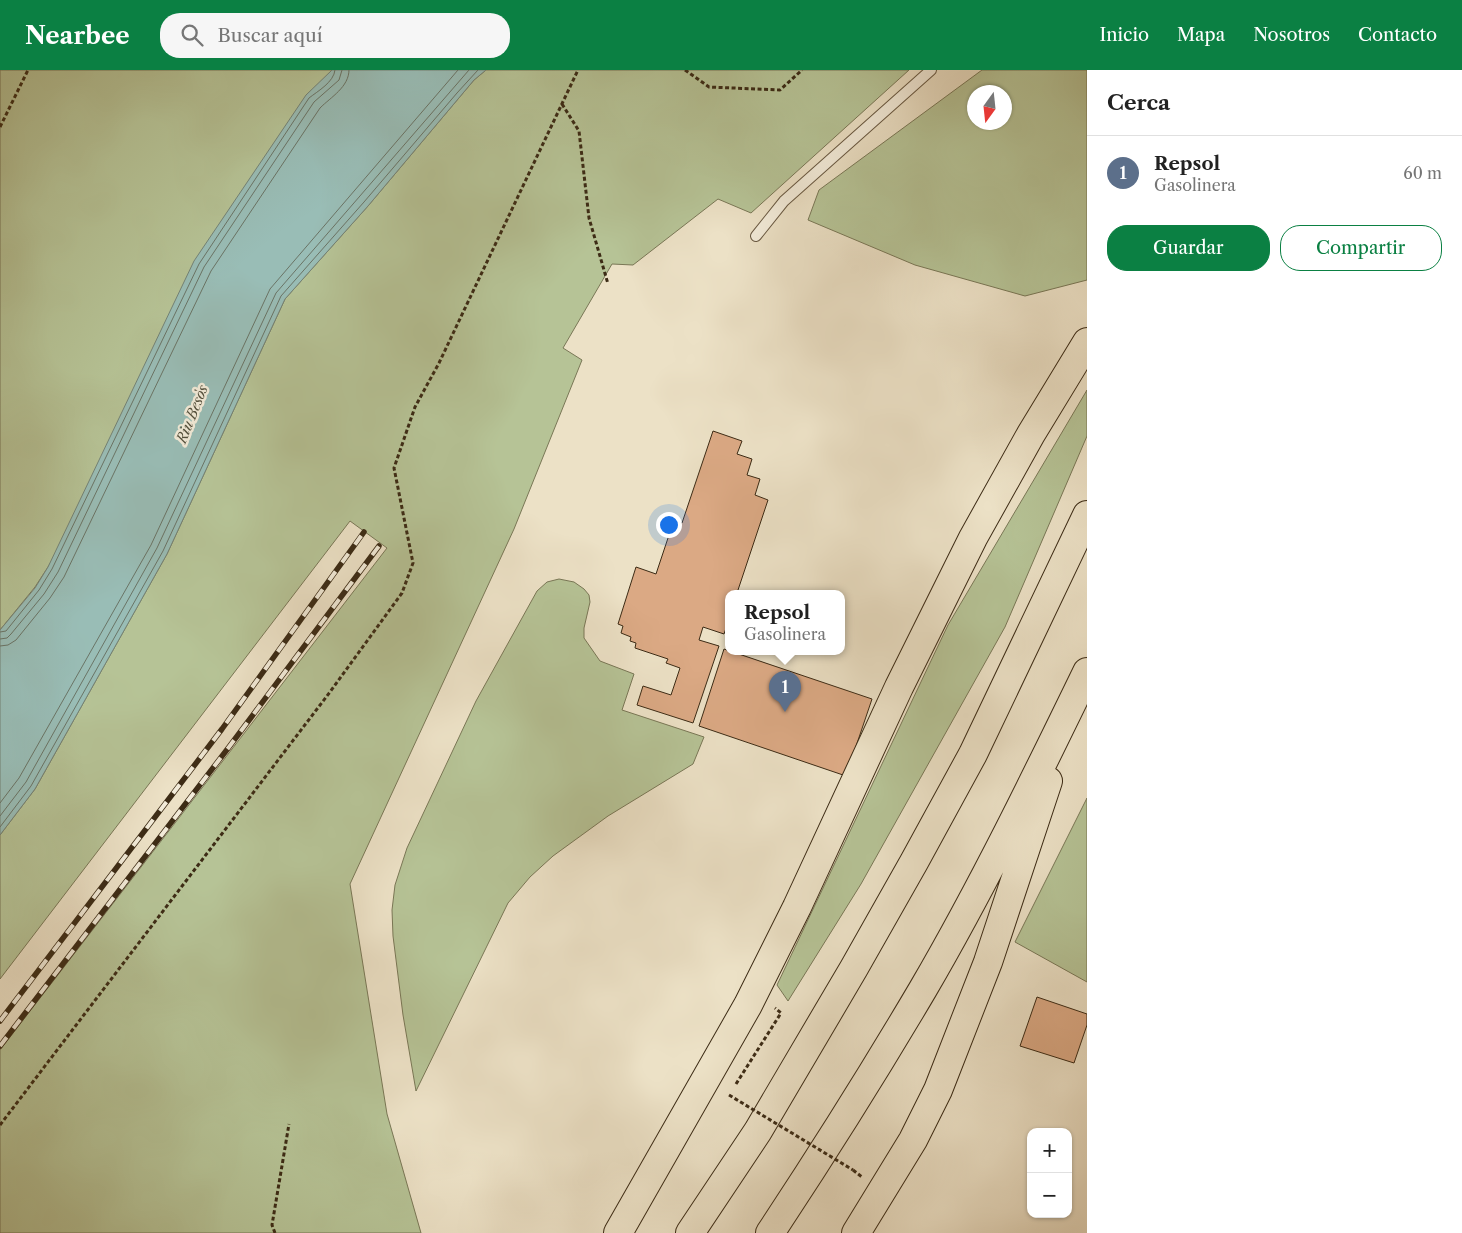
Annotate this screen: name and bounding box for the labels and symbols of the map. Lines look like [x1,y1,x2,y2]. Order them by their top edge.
north arrow [967,85,1012,130]
water label: Riu Besòs [172,381,212,447]
your location [656,512,682,538]
pin: 1 [769,671,801,712]

